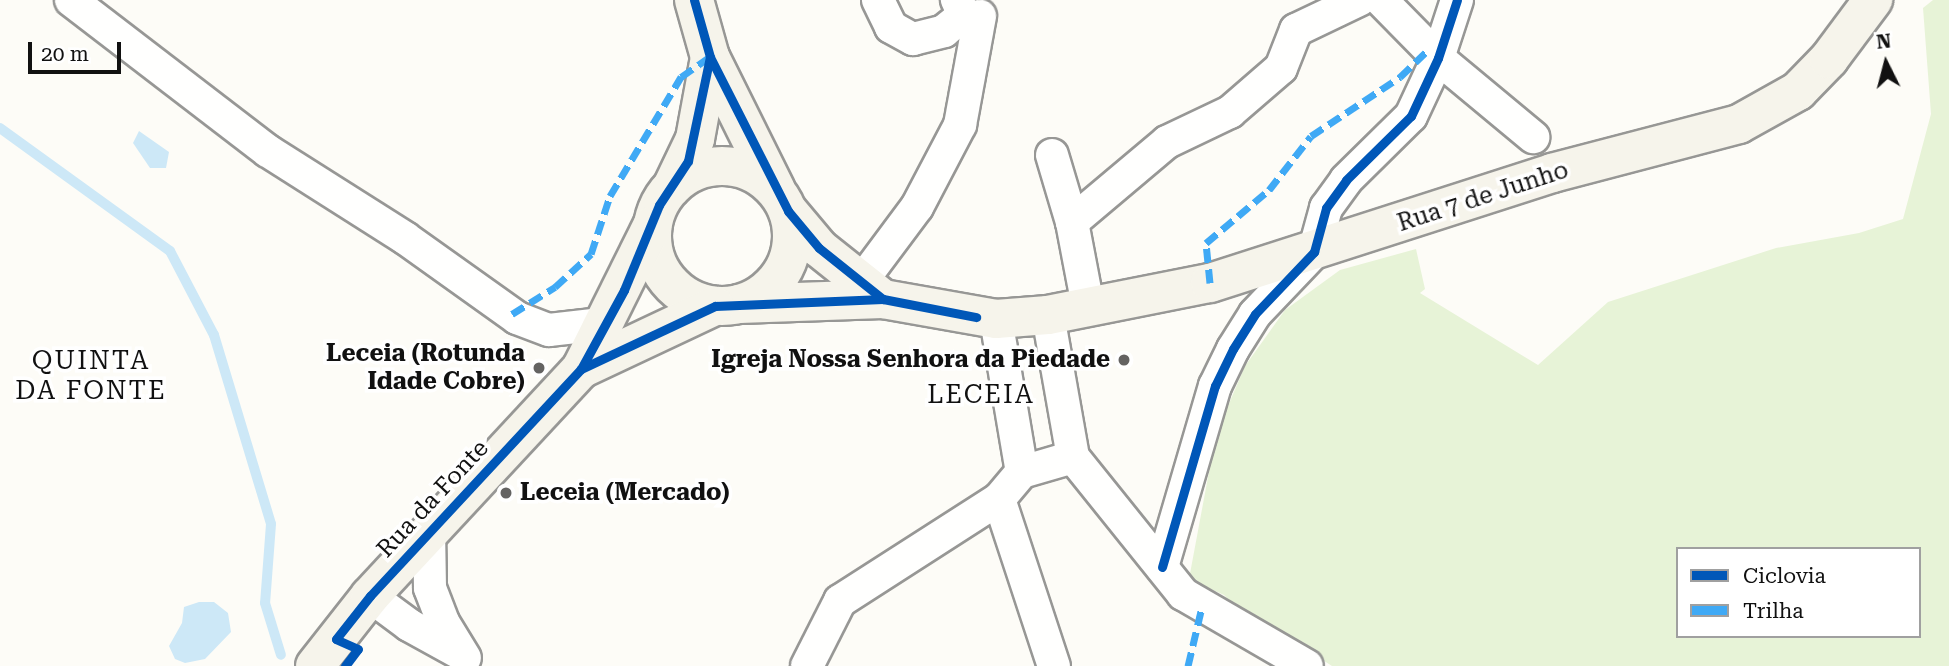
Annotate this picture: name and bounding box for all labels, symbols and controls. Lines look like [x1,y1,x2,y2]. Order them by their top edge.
scale bar [32,28,124,72]
north arrow [1851,28,1921,98]
text: N [1875,29,1892,54]
text: 20 m [41,42,89,66]
street label: Rua 7 de Junho [1394,156,1572,238]
place label: Leceia (Rotunda Idade Cobre) [326,340,525,396]
district label: QUINTA DA FONTE [16,345,166,406]
place label: Igreja Nossa Senhora da Piedade [711,346,1110,374]
marker: Igreja Nossa Senhora da Piedade [1116,352,1132,368]
marker: Leceia (Rotunda Idade Cobre) [531,360,547,376]
district label: LECEIA [928,379,1034,411]
street label: Rua da Fonte [371,434,495,564]
place label: Leceia (Mercado) [520,479,730,507]
marker: Leceia (Mercado) [498,485,514,501]
legend [1676,547,1921,638]
text: Ciclovia [1743,564,1826,588]
text: Trilha [1743,599,1804,623]

